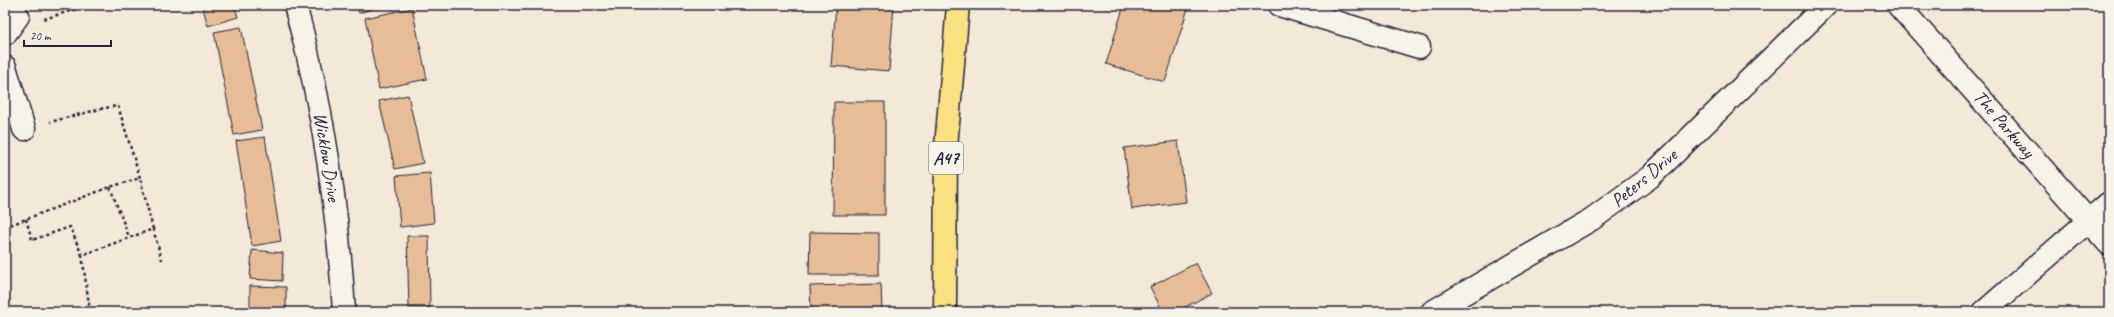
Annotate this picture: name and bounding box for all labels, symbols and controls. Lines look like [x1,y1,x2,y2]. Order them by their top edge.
scale bar [24,22,111,48]
text: 20 m [30,28,52,44]
street label: The Parkway [1968,85,2041,164]
street label: Wicklow Drive [308,111,346,205]
road number: A47 [929,142,963,174]
street label: Peters Drive [1606,142,1683,213]

